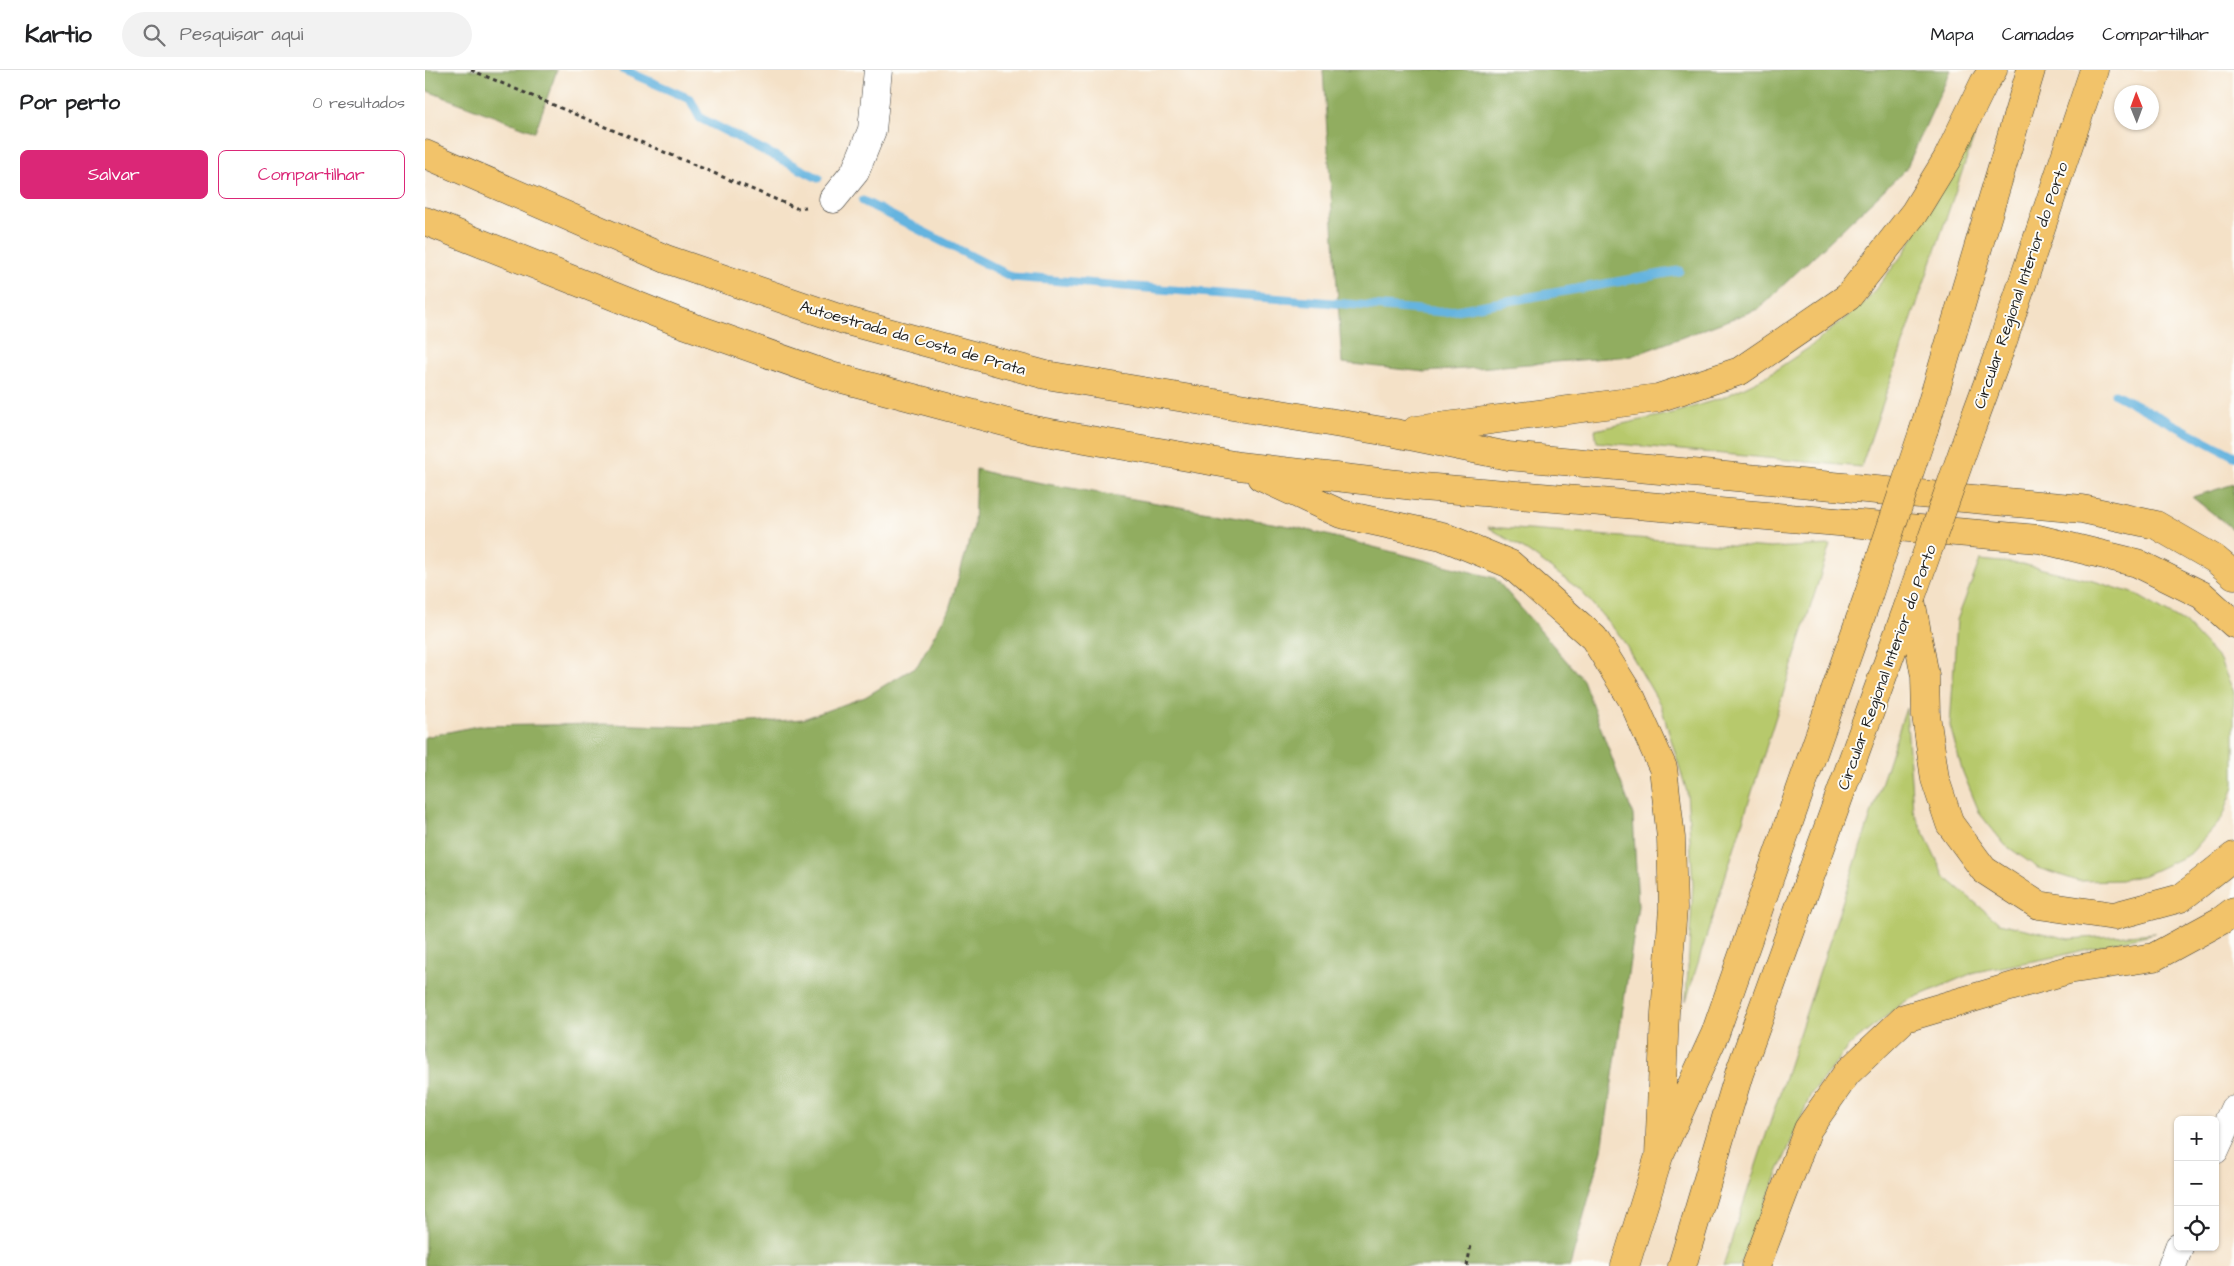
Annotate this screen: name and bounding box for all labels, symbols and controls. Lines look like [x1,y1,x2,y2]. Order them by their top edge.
search box [122,12,472,57]
text: Kartio [25,18,92,52]
icon: search [140,21,168,49]
text: Pesquisar aqui [180,21,303,48]
text: Mapa [1930,22,1974,47]
text: Camadas [2002,22,2074,47]
text: Compartilhar [2102,22,2209,47]
north arrow [2114,85,2159,130]
text: Por perto [20,88,120,117]
text: 0 resultados [313,92,405,114]
button: Salvar [20,150,208,199]
button: Compartilhar [218,150,405,199]
street label: Circular Regional Interior do Porto [1968,159,2075,412]
street label: Autoestrada da Costa de Prata [797,295,1028,381]
street label: Circular Regional Interior do Porto [1832,542,1943,793]
map controls [2174,1116,2219,1251]
button: + [2174,1116,2219,1161]
button: − [2174,1161,2219,1206]
button: locate [2174,1206,2219,1251]

